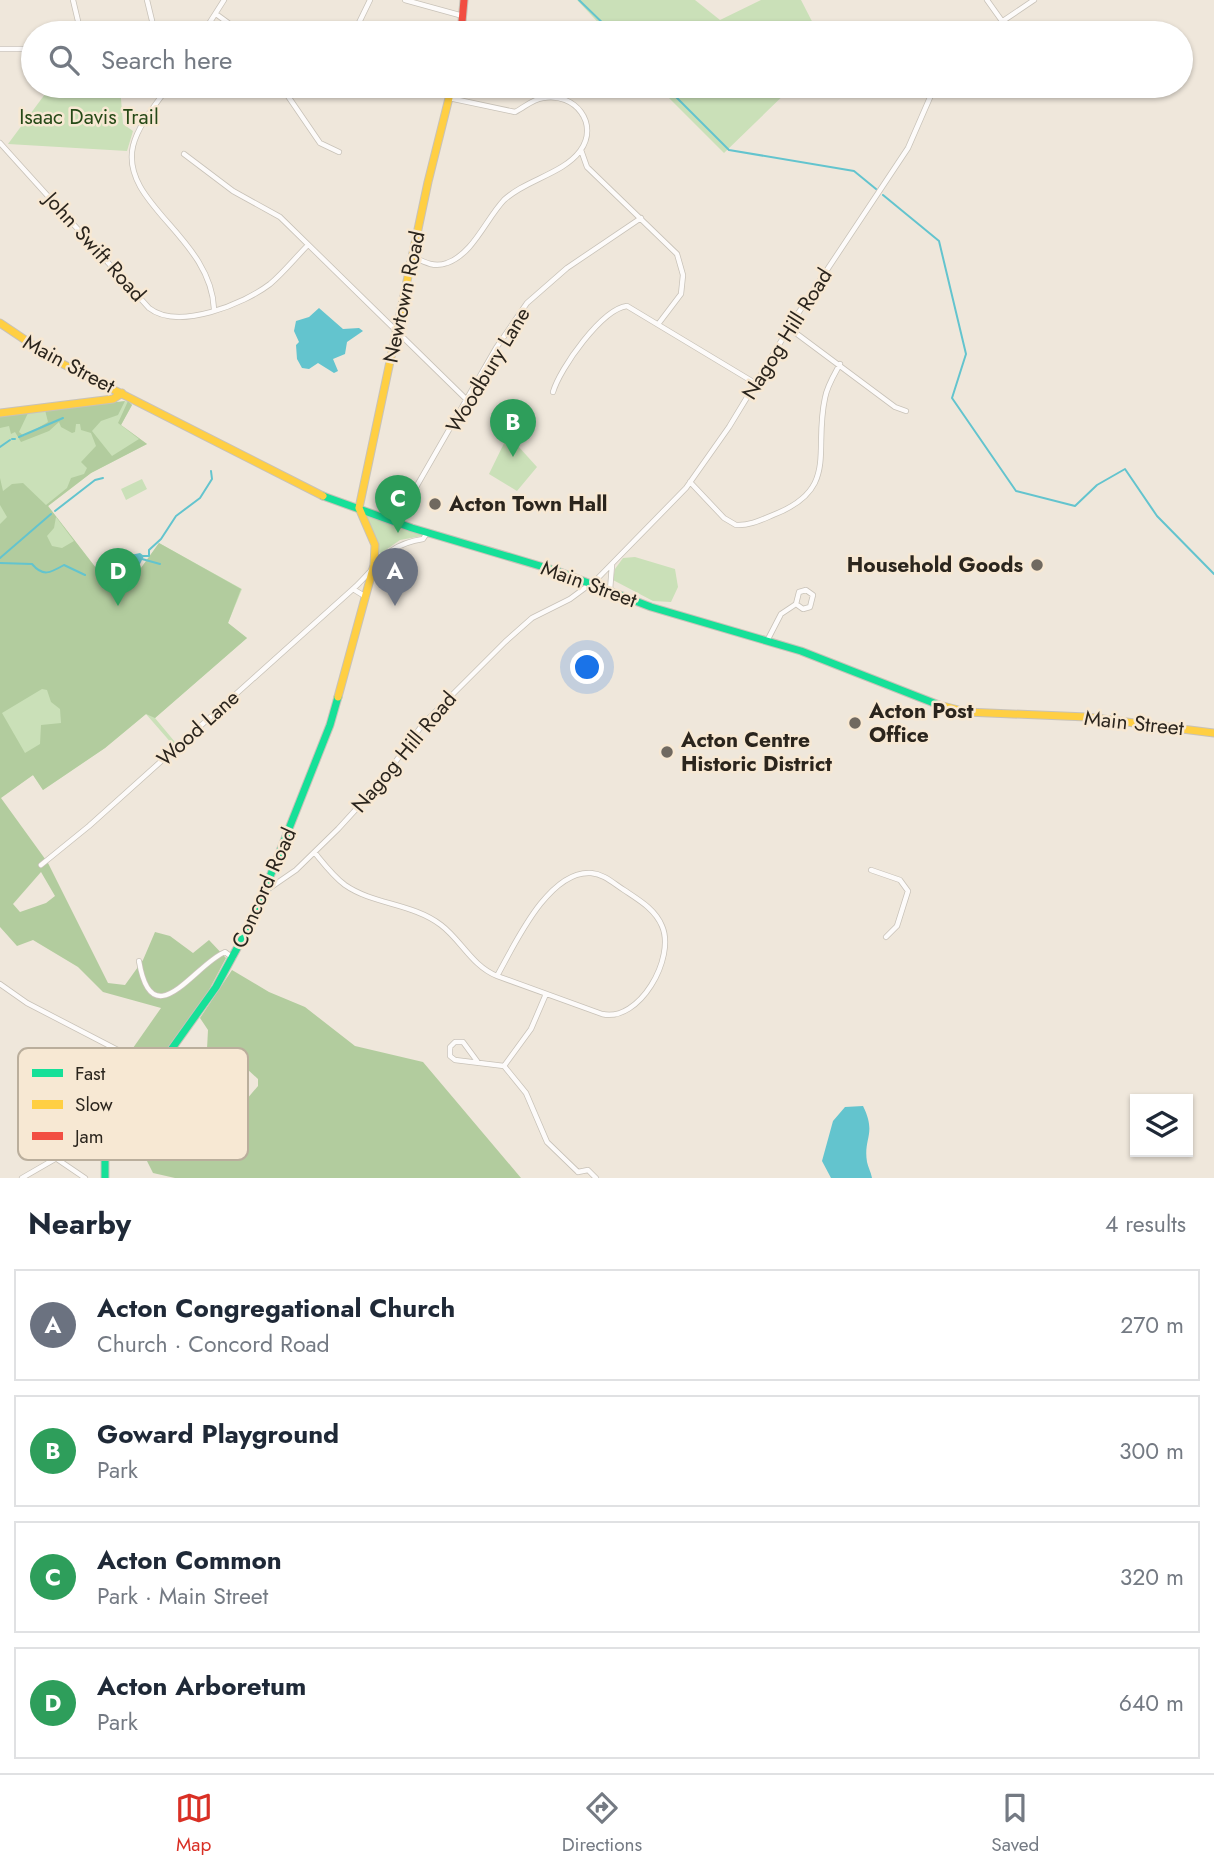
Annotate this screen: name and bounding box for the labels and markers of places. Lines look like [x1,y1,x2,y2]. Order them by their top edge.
pin: B [490,399,536,457]
pin: C [375,475,421,533]
place label: Acton Town Hall [448,489,608,519]
marker: Acton Town Hall [427,496,443,512]
pin: D [95,548,141,606]
pin: A [372,548,418,606]
place label: Household Goods [847,550,1023,580]
marker: Household Goods [1029,557,1045,573]
place label: Acton Post Office [868,696,974,750]
marker: Acton Post Office [847,715,863,731]
place label: Acton Centre Historic District [680,725,832,779]
marker: Acton Centre Historic District [659,744,675,760]

